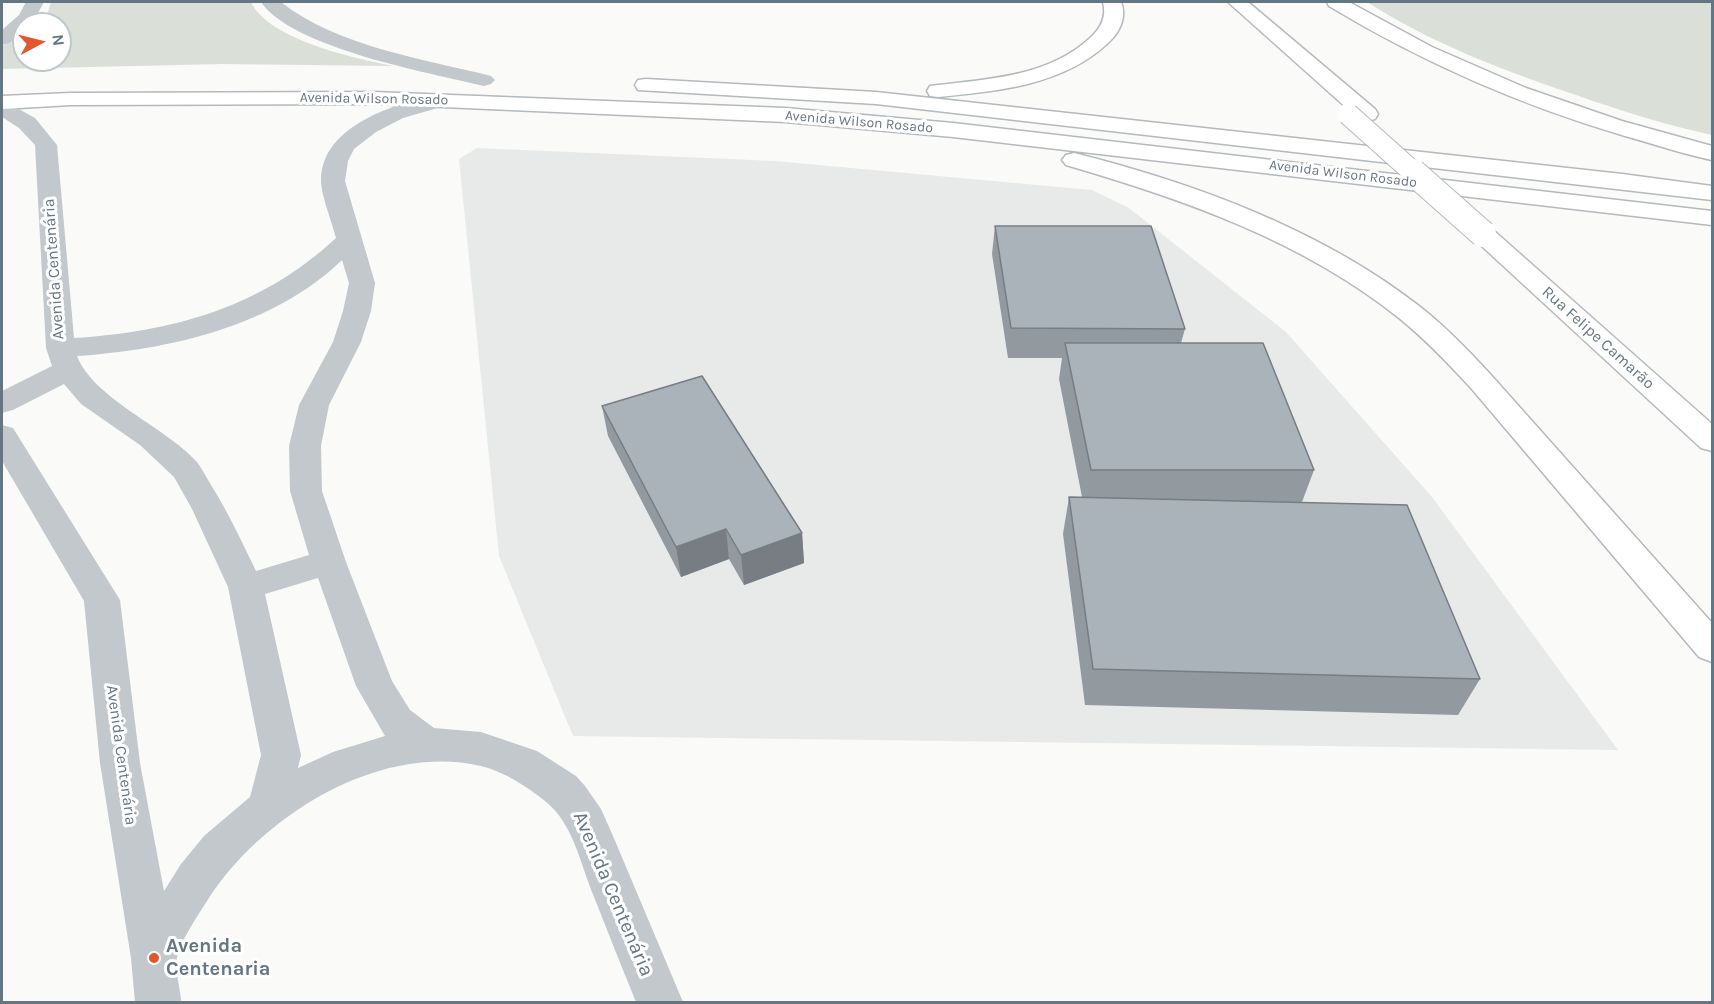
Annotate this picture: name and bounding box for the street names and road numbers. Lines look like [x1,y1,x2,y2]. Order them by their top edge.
street label: Avenida Wilson Rosado [300,89,448,109]
street label: Avenida Wilson Rosado [784,107,934,137]
street label: Avenida Wilson Rosado [1268,157,1418,191]
street label: Avenida Centenária [39,198,69,340]
street label: Rua Felipe Camarão [1538,282,1658,394]
street label: Avenida Centenária [102,684,140,826]
street label: Avenida Centenária [567,808,659,980]

